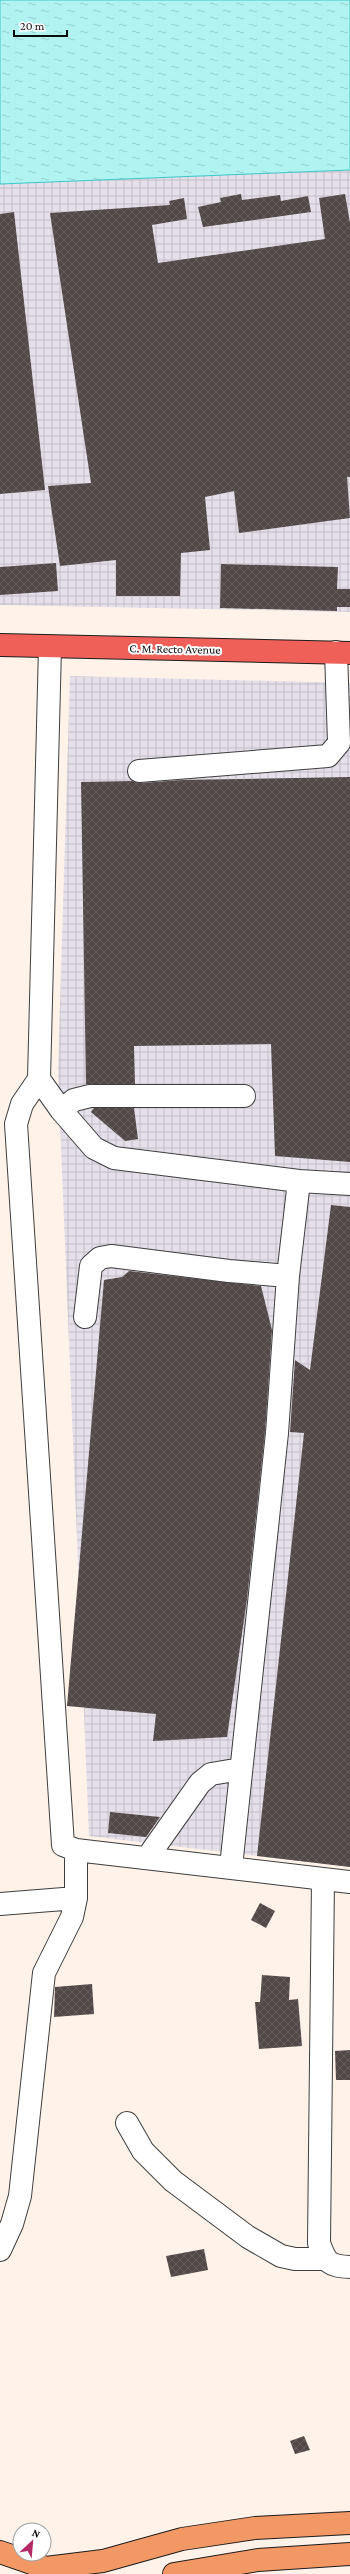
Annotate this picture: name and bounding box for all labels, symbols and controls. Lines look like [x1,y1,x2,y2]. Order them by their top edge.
scale bar [14,12,67,38]
text: 20 m [20,19,45,33]
street label: C. M. Recto Avenue [129,641,221,657]
north arrow [12,2522,52,2562]
text: N [30,2526,43,2540]

